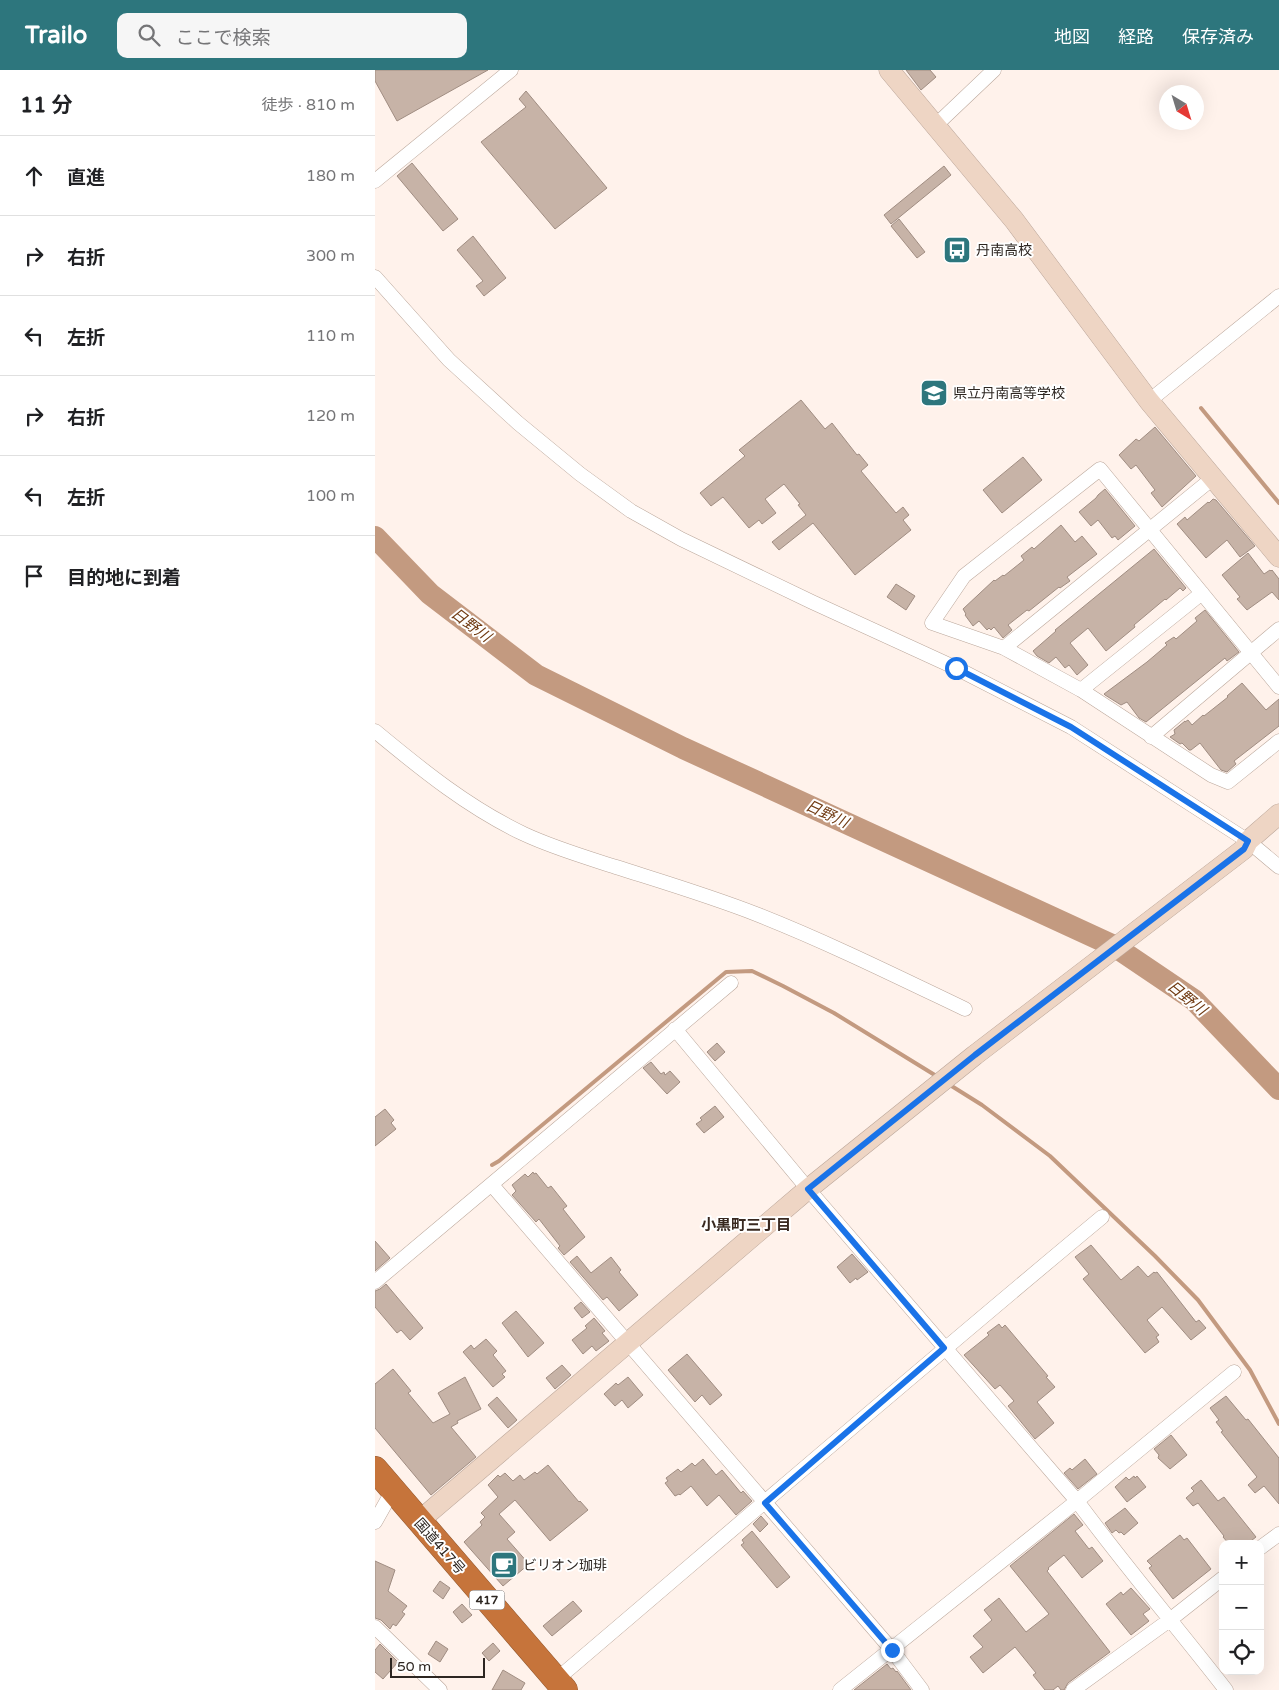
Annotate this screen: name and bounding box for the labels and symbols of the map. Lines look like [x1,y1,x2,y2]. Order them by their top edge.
north arrow [1159,85,1204,130]
bus stop icon: 丹南高校 [942,235,972,265]
place label: 丹南高校 [976,242,1032,259]
school or university icon: 県立丹南高等学校 [919,378,949,408]
place label: 県立丹南高等学校 [953,385,1065,402]
water label: 日野川 [448,604,496,647]
route start [945,657,968,680]
water label: 日野川 [803,796,853,833]
water label: 日野川 [1164,977,1212,1020]
district label: 小黒町三丁目 [701,1216,791,1234]
street label: 国道417号 [411,1515,468,1578]
cafe icon: ビリオン珈琲 [489,1550,519,1580]
place label: ビリオン珈琲 [523,1557,607,1574]
road number: 417 [469,1590,505,1610]
route end [881,1639,904,1662]
scale bar [390,1655,485,1678]

